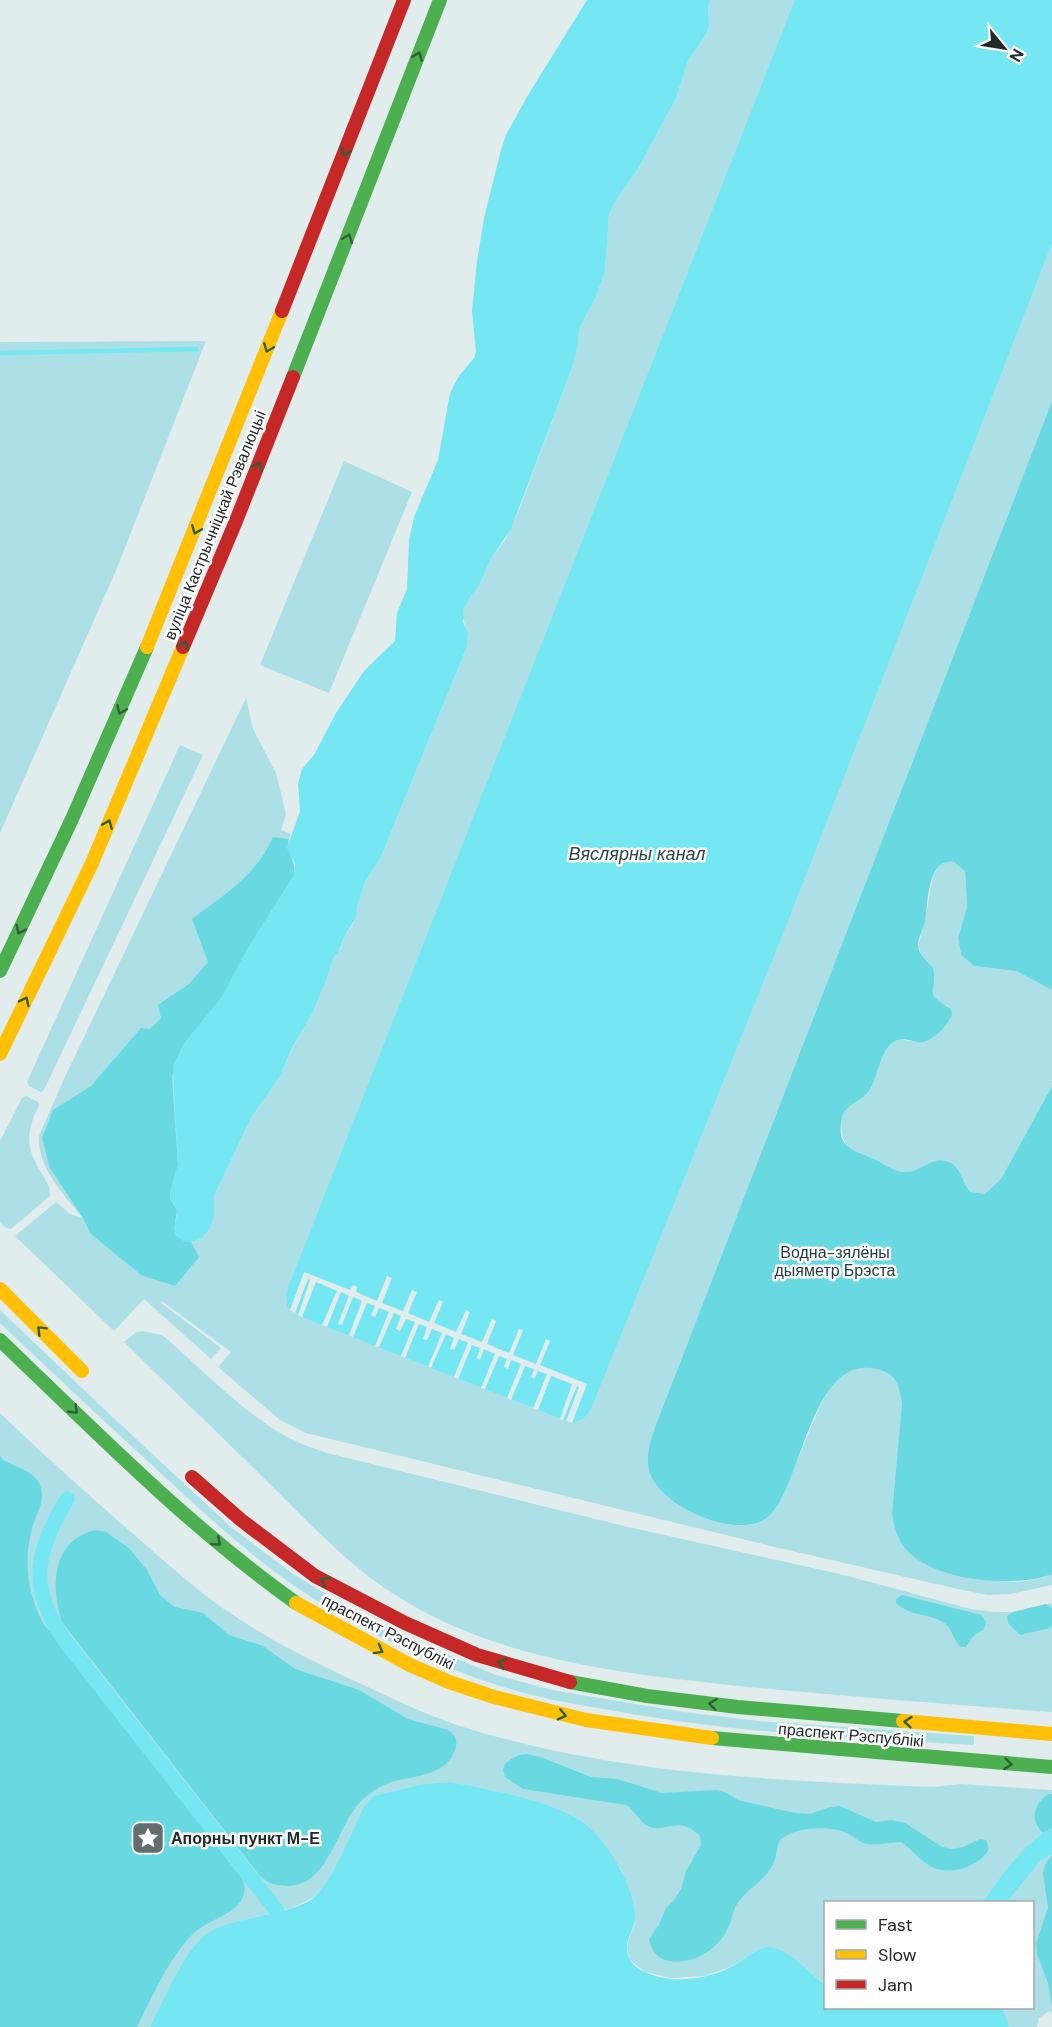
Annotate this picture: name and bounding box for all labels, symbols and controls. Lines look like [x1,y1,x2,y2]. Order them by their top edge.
north arrow [974,18,1034,78]
text: N [1005,45,1029,66]
one-way arrow [411,51,424,62]
one-way arrow [340,146,352,157]
one-way arrow [341,233,353,244]
one-way arrow [262,343,275,353]
street label: вуліца Кастрычніцкай Рэвалюцыі [159,407,271,643]
one-way arrow [250,461,263,472]
one-way arrow [191,523,203,534]
one-way arrow [177,640,189,651]
one-way arrow [116,703,128,714]
one-way arrow [101,820,113,831]
water label: Вяслярны канал [569,842,706,866]
one-way arrow [16,923,28,934]
one-way arrow [18,996,30,1007]
park label: Водна-зялёны дыяметр Брэста [775,1242,896,1281]
one-way arrow [38,1326,49,1337]
one-way arrow [67,1403,78,1414]
one-way arrow [210,1535,221,1546]
one-way arrow [320,1577,331,1589]
street label: праспект Рэспублікі [318,1589,458,1675]
one-way arrow [373,1642,384,1654]
one-way arrow [497,1658,508,1670]
one-way arrow [709,1698,718,1711]
one-way arrow [557,1708,567,1721]
one-way arrow [903,1716,912,1729]
street label: праспект Рэспублікі [777,1718,925,1752]
one-way arrow [1003,1757,1012,1770]
place icon: Апорны пункт М-Е [130,1820,166,1856]
place label: Апорны пункт М-Е [171,1828,320,1849]
legend [824,1901,1034,2009]
text: Fast [878,1913,913,1937]
text: Slow [878,1943,917,1967]
text: Jam [878,1973,913,1997]

